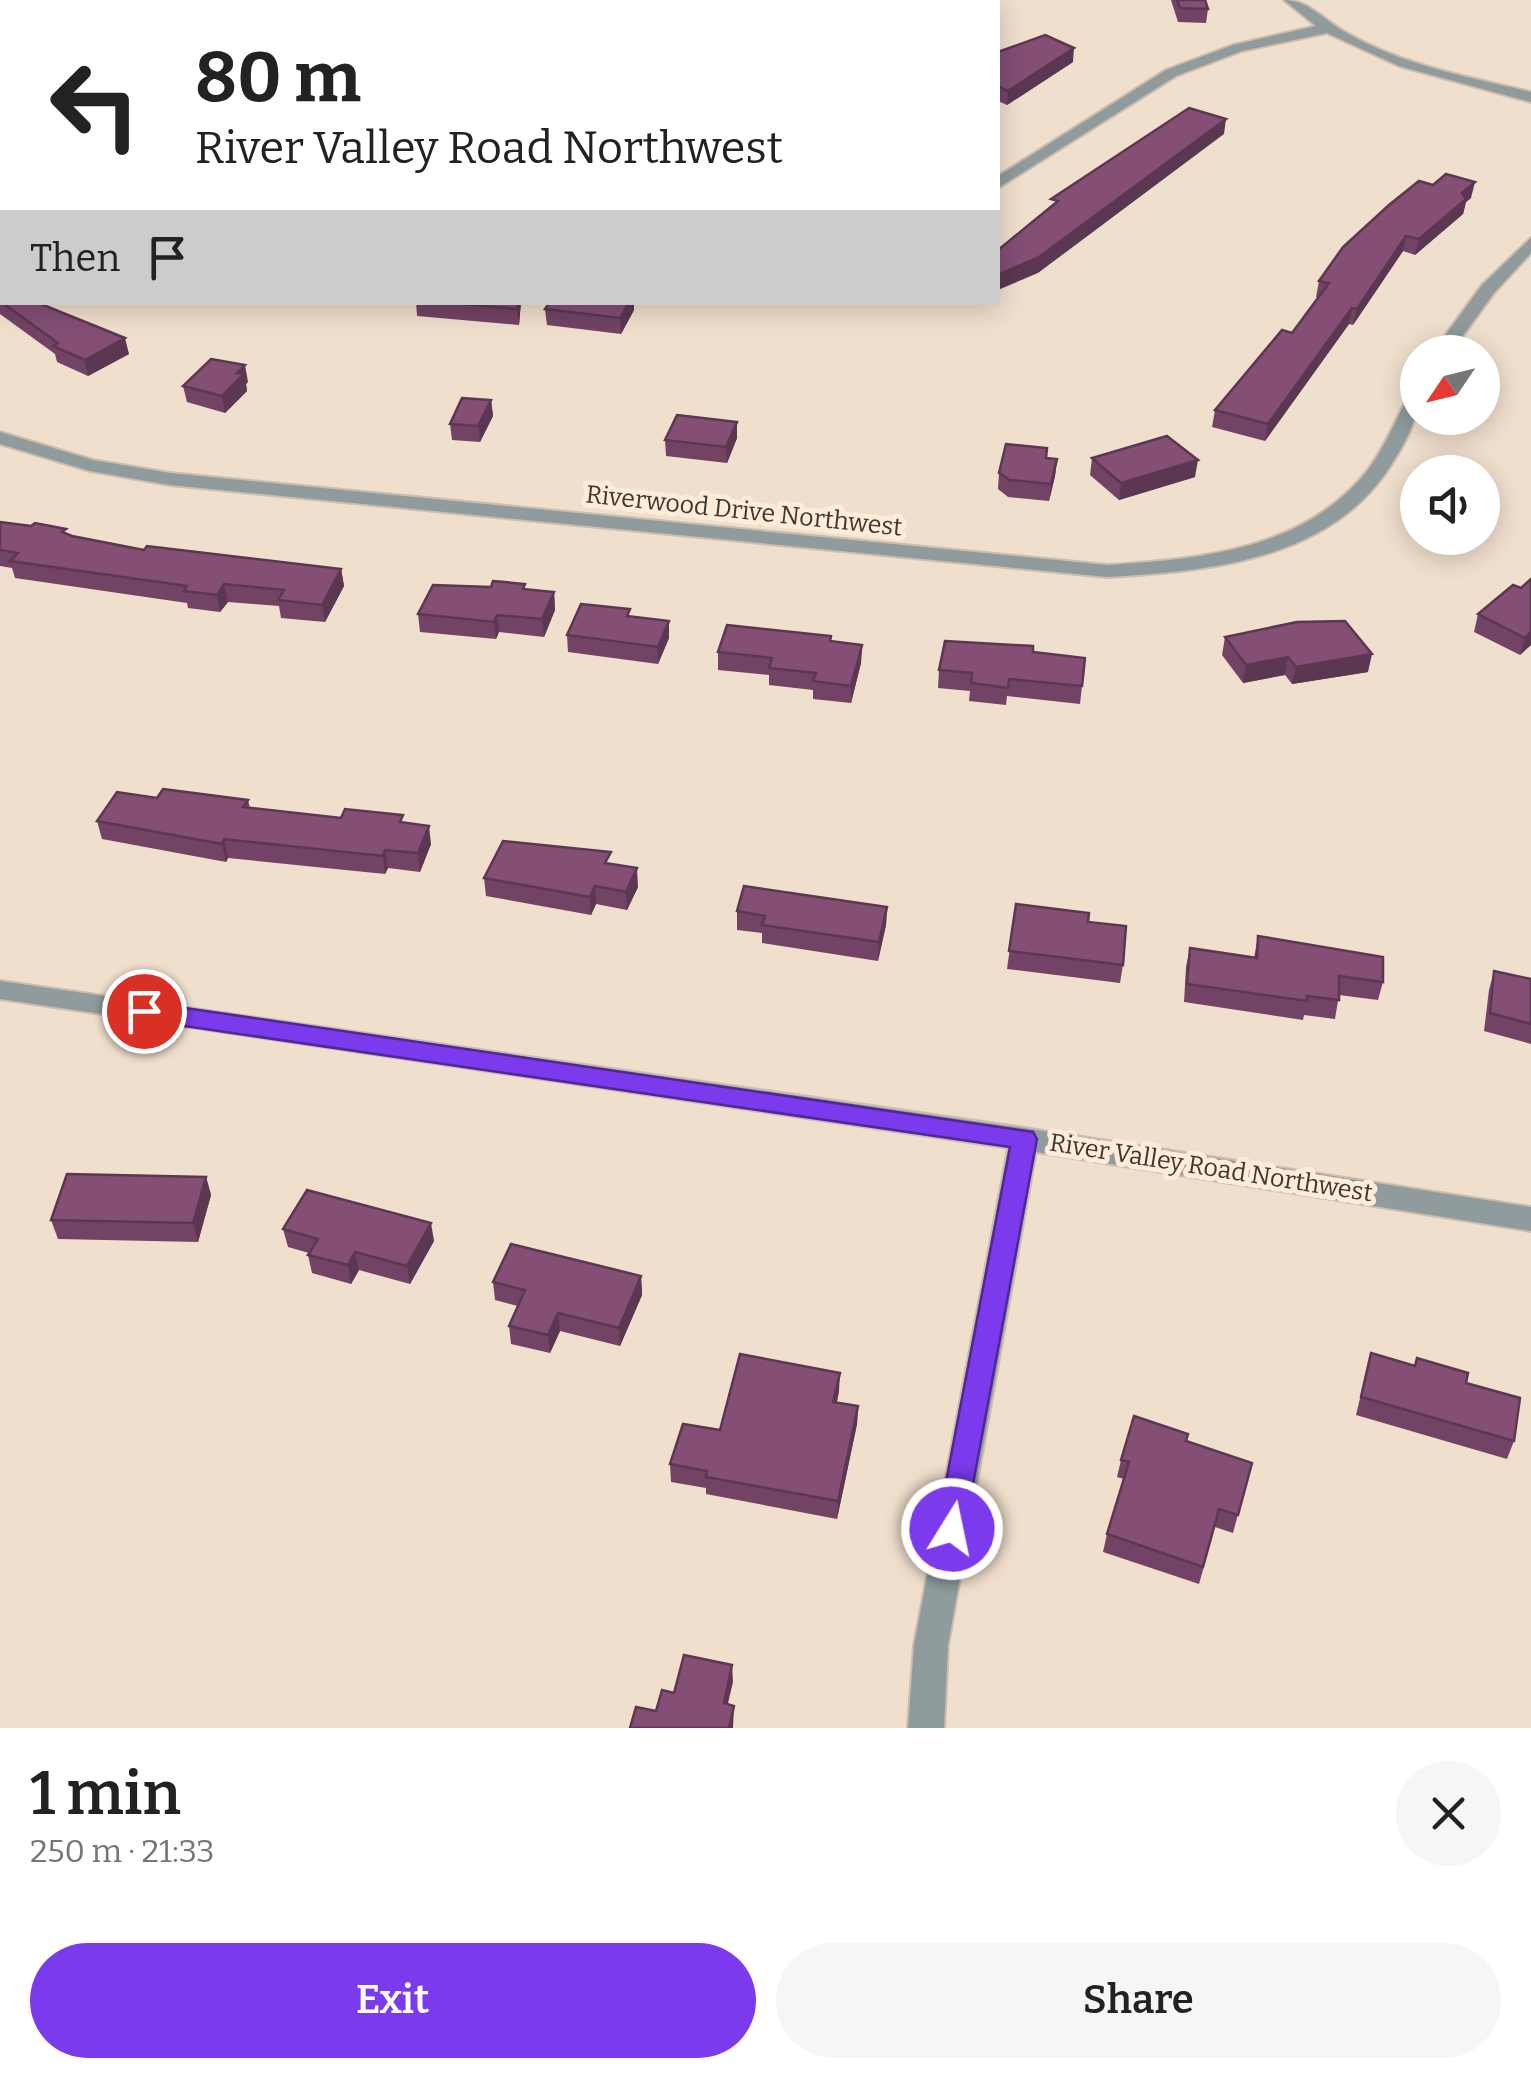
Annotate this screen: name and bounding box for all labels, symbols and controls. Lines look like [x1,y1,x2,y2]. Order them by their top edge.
text: 80 m [195,36,361,120]
icon: left [30,40,160,170]
text: River Valley Road Northwest [195,121,783,175]
icon: arrive [140,230,195,285]
text: Then [30,235,120,281]
north arrow [1400,335,1500,435]
map controls [1400,335,1500,555]
button: sound [1400,455,1500,555]
street label: Riverwood Drive Northwest [584,479,904,543]
pin [102,969,187,1054]
icon: arrive [117,984,172,1039]
street label: River Valley Road Northwest [1047,1128,1375,1208]
position arrow [900,1477,1004,1581]
text: 1 min [30,1758,181,1830]
button: close [1396,1761,1501,1866]
text: 250 m · 21:33 [30,1832,215,1870]
button: Exit [30,1943,756,2058]
button: Share [776,1943,1501,2058]

